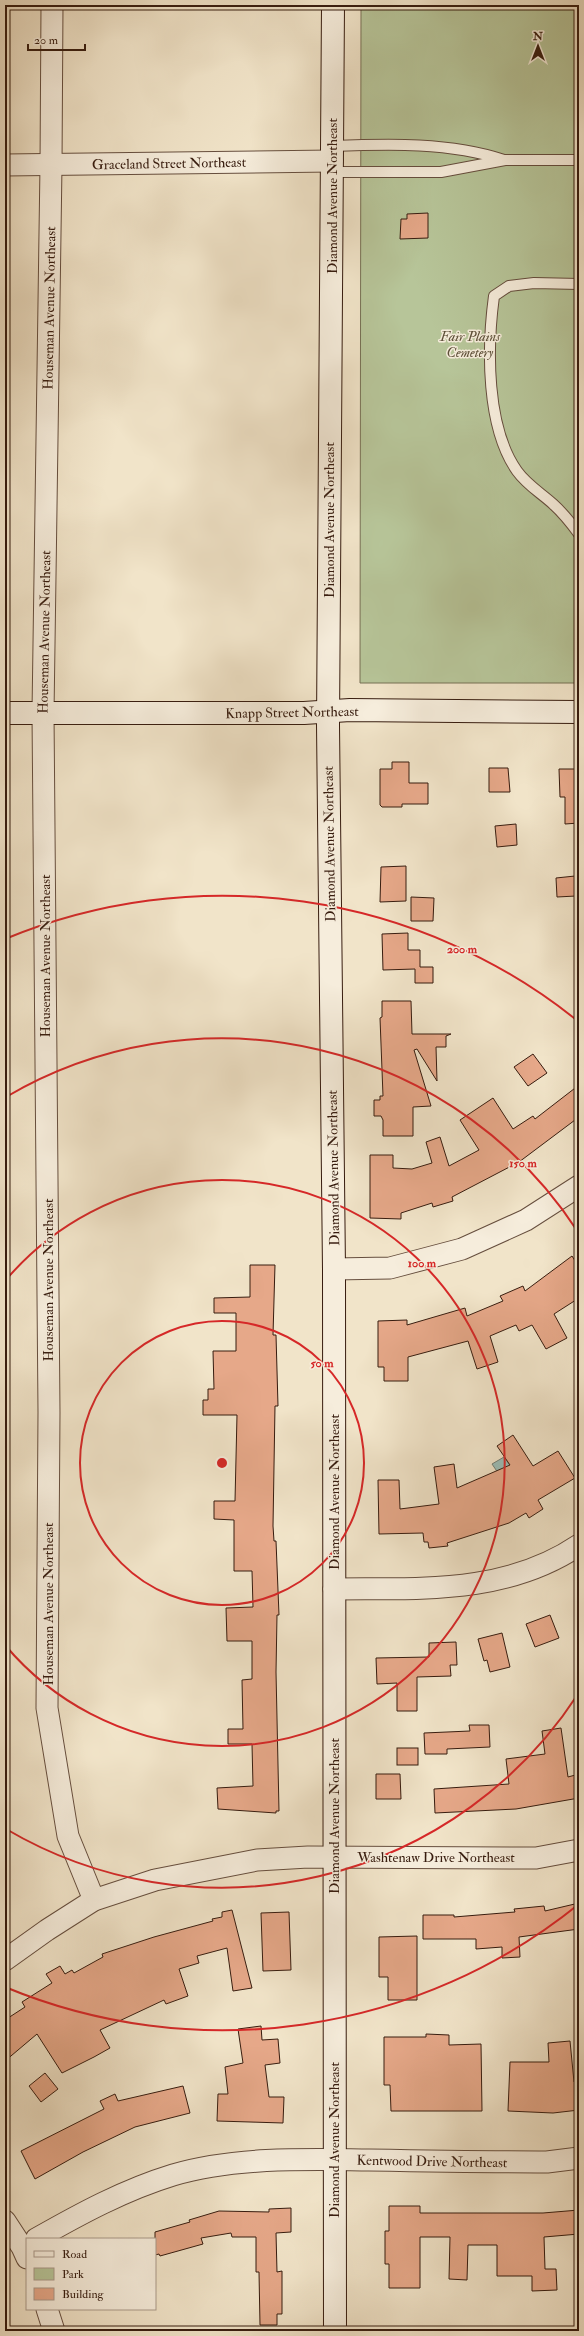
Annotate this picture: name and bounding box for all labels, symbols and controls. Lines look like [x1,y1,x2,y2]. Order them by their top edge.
scale bar [28,26,85,52]
north arrow [518,26,558,66]
text: N [532,30,544,43]
text: 20 m [34,33,59,48]
street label: Diamond Avenue Northeast [324,118,341,274]
street label: Graceland Street Northeast [92,154,247,173]
street label: Houseman Avenue Northeast [40,226,59,390]
park label: Fair Plains Cemetery [439,328,501,361]
street label: Diamond Avenue Northeast [321,442,338,598]
street label: Houseman Avenue Northeast [35,550,54,714]
street label: Knapp Street Northeast [225,703,359,723]
street label: Diamond Avenue Northeast [320,765,339,922]
street label: Houseman Avenue Northeast [37,874,54,1038]
text: 200 m [447,942,478,957]
street label: Diamond Avenue Northeast [324,1089,343,1246]
text: 150 m [509,1156,537,1171]
street label: Houseman Avenue Northeast [40,1198,57,1362]
text: 100 m [408,1256,437,1271]
text: 50 m [310,1356,334,1371]
street label: Diamond Avenue Northeast [326,1414,343,1570]
centre of rings [215,1456,229,1470]
street label: Houseman Avenue Northeast [40,1522,57,1686]
street label: Diamond Avenue Northeast [326,1738,343,1894]
street label: Washtenaw Drive Northeast [356,1849,515,1866]
street label: Diamond Avenue Northeast [326,2062,343,2218]
street label: Kentwood Drive Northeast [356,2152,508,2171]
legend [26,2238,156,2310]
text: Road [62,2247,87,2262]
text: Park [62,2267,84,2282]
text: Building [62,2287,105,2302]

